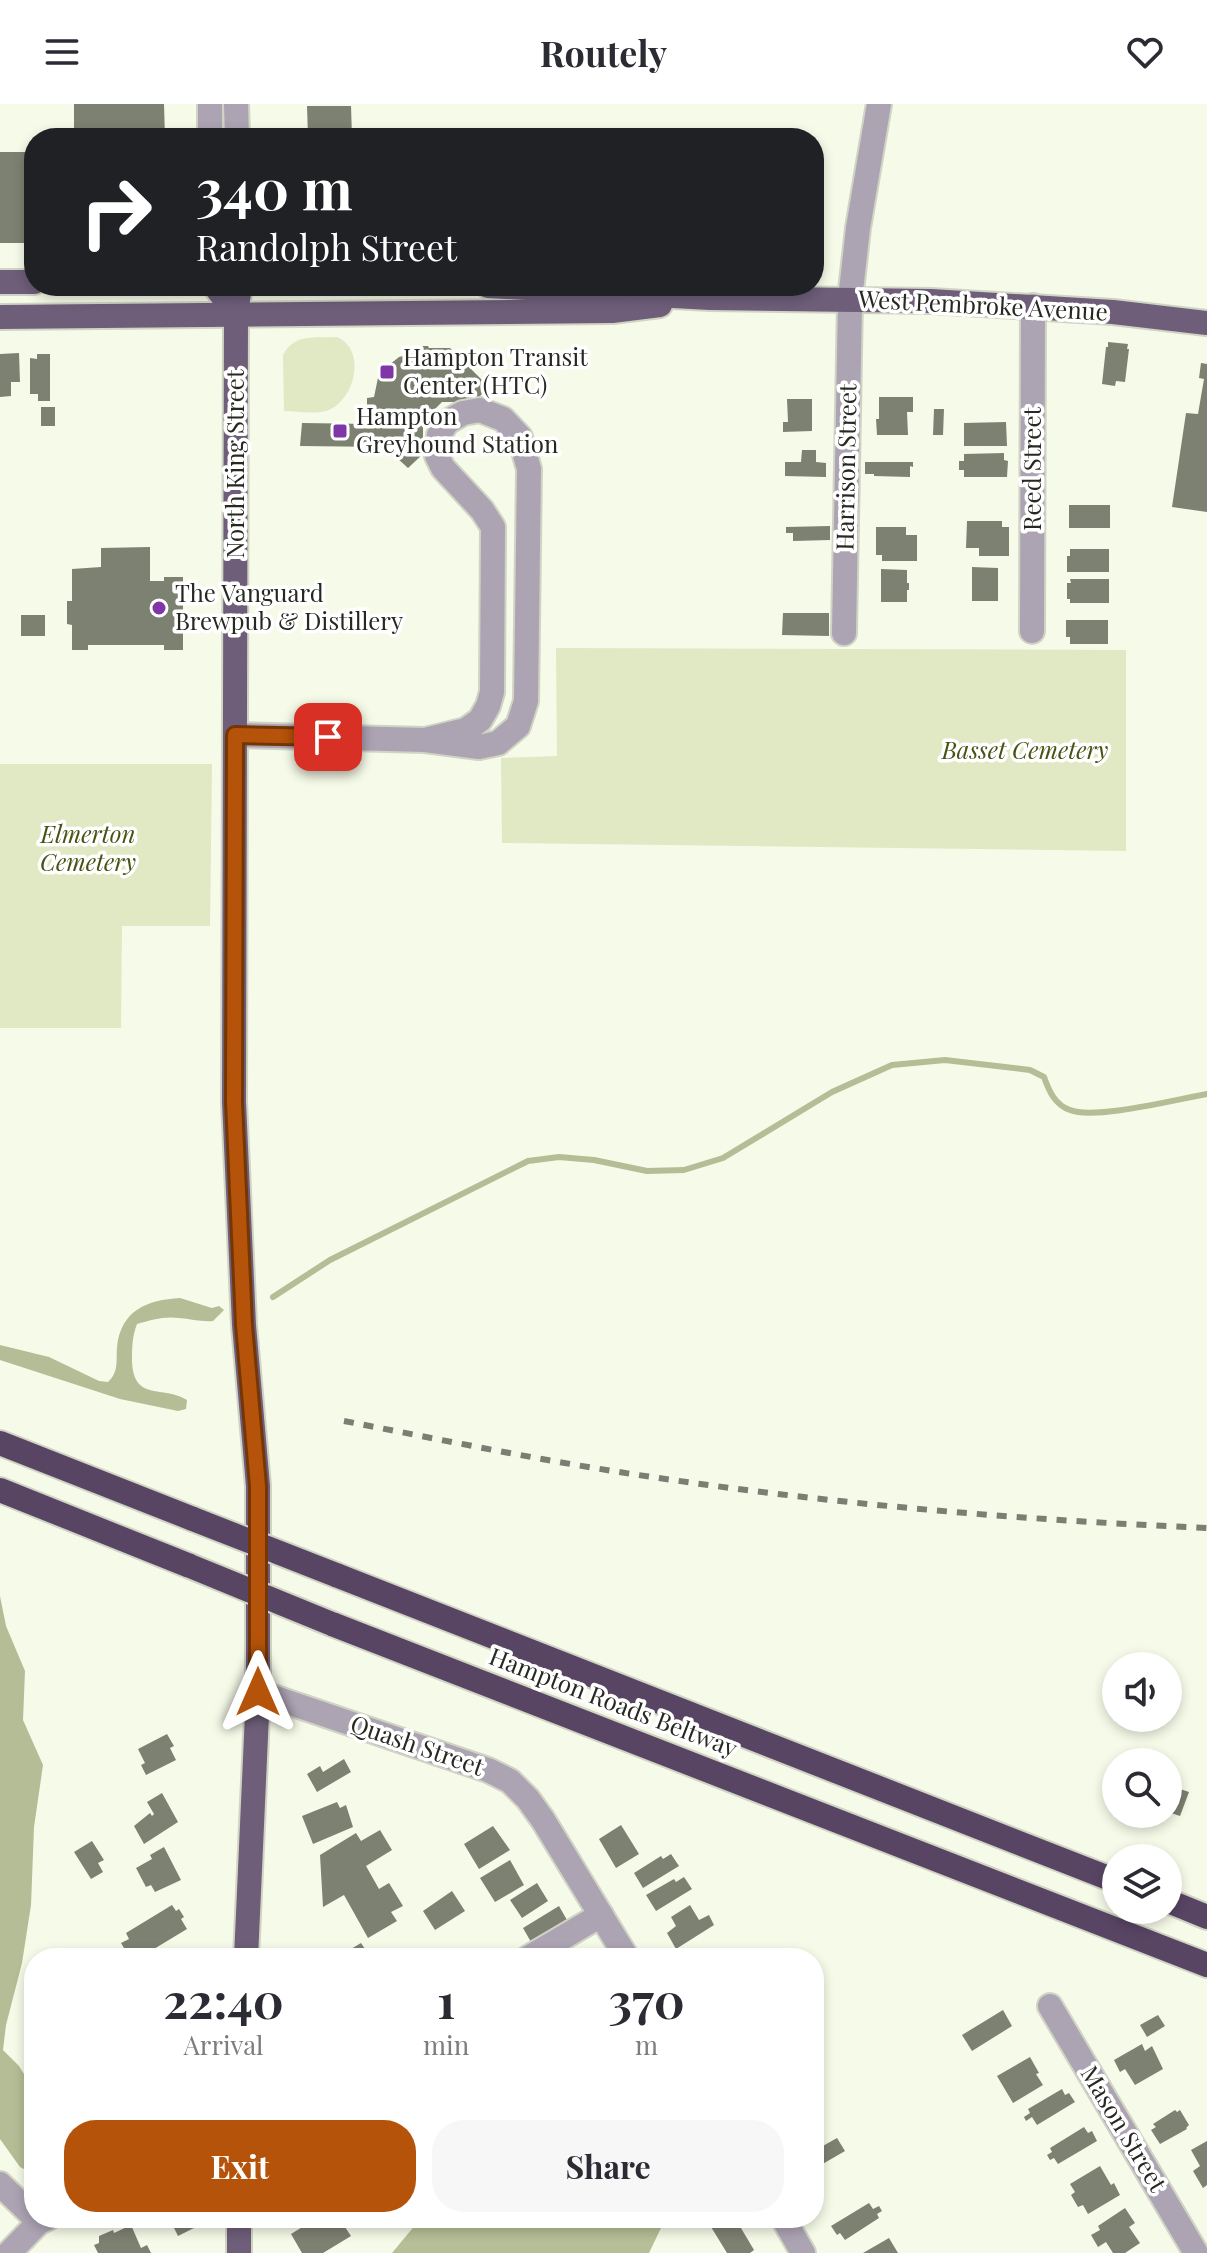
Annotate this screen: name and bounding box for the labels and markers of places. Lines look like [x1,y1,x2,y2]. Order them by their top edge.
place label: Hampton Transit Center (HTC) [403,340,588,400]
marker: Hampton Transit Center (HTC) [378,363,396,381]
place label: Hampton Greyhound Station [356,399,558,459]
marker: Hampton Greyhound Station [331,422,349,440]
place label: The Vanguard Brewpub & Distillery [175,576,403,636]
marker: The Vanguard Brewpub & Distillery [150,599,168,617]
pin [294,703,362,771]

